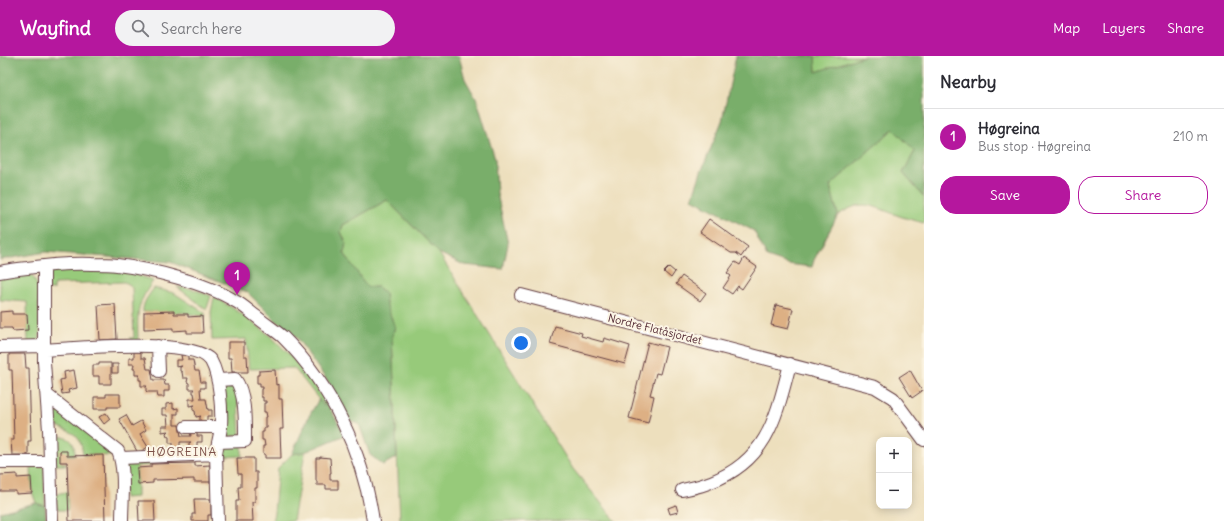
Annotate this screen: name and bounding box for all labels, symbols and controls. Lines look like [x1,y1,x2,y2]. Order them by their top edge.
search box [115,10,395,46]
text: Wayfind [20,16,91,40]
icon: search [129,17,151,39]
text: Search here [161,19,242,38]
text: Map [1053,19,1080,37]
text: Layers [1102,19,1145,37]
text: Share [1167,19,1204,37]
text: Nearby [940,71,996,93]
text: Høgreina [978,119,1040,138]
text: 1 [950,128,956,145]
text: 210 m [1173,128,1208,145]
text: Bus stop · Høgreina [978,138,1091,155]
button: Save [940,176,1070,214]
button: Share [1078,176,1208,214]
pin: 1 [224,262,250,295]
street label: Nordre Flatåsjordet [607,311,704,348]
your location [511,333,531,353]
map controls [876,437,912,509]
button: + [876,437,912,473]
district label: HØGREINA [147,444,217,459]
button: − [876,473,912,509]

